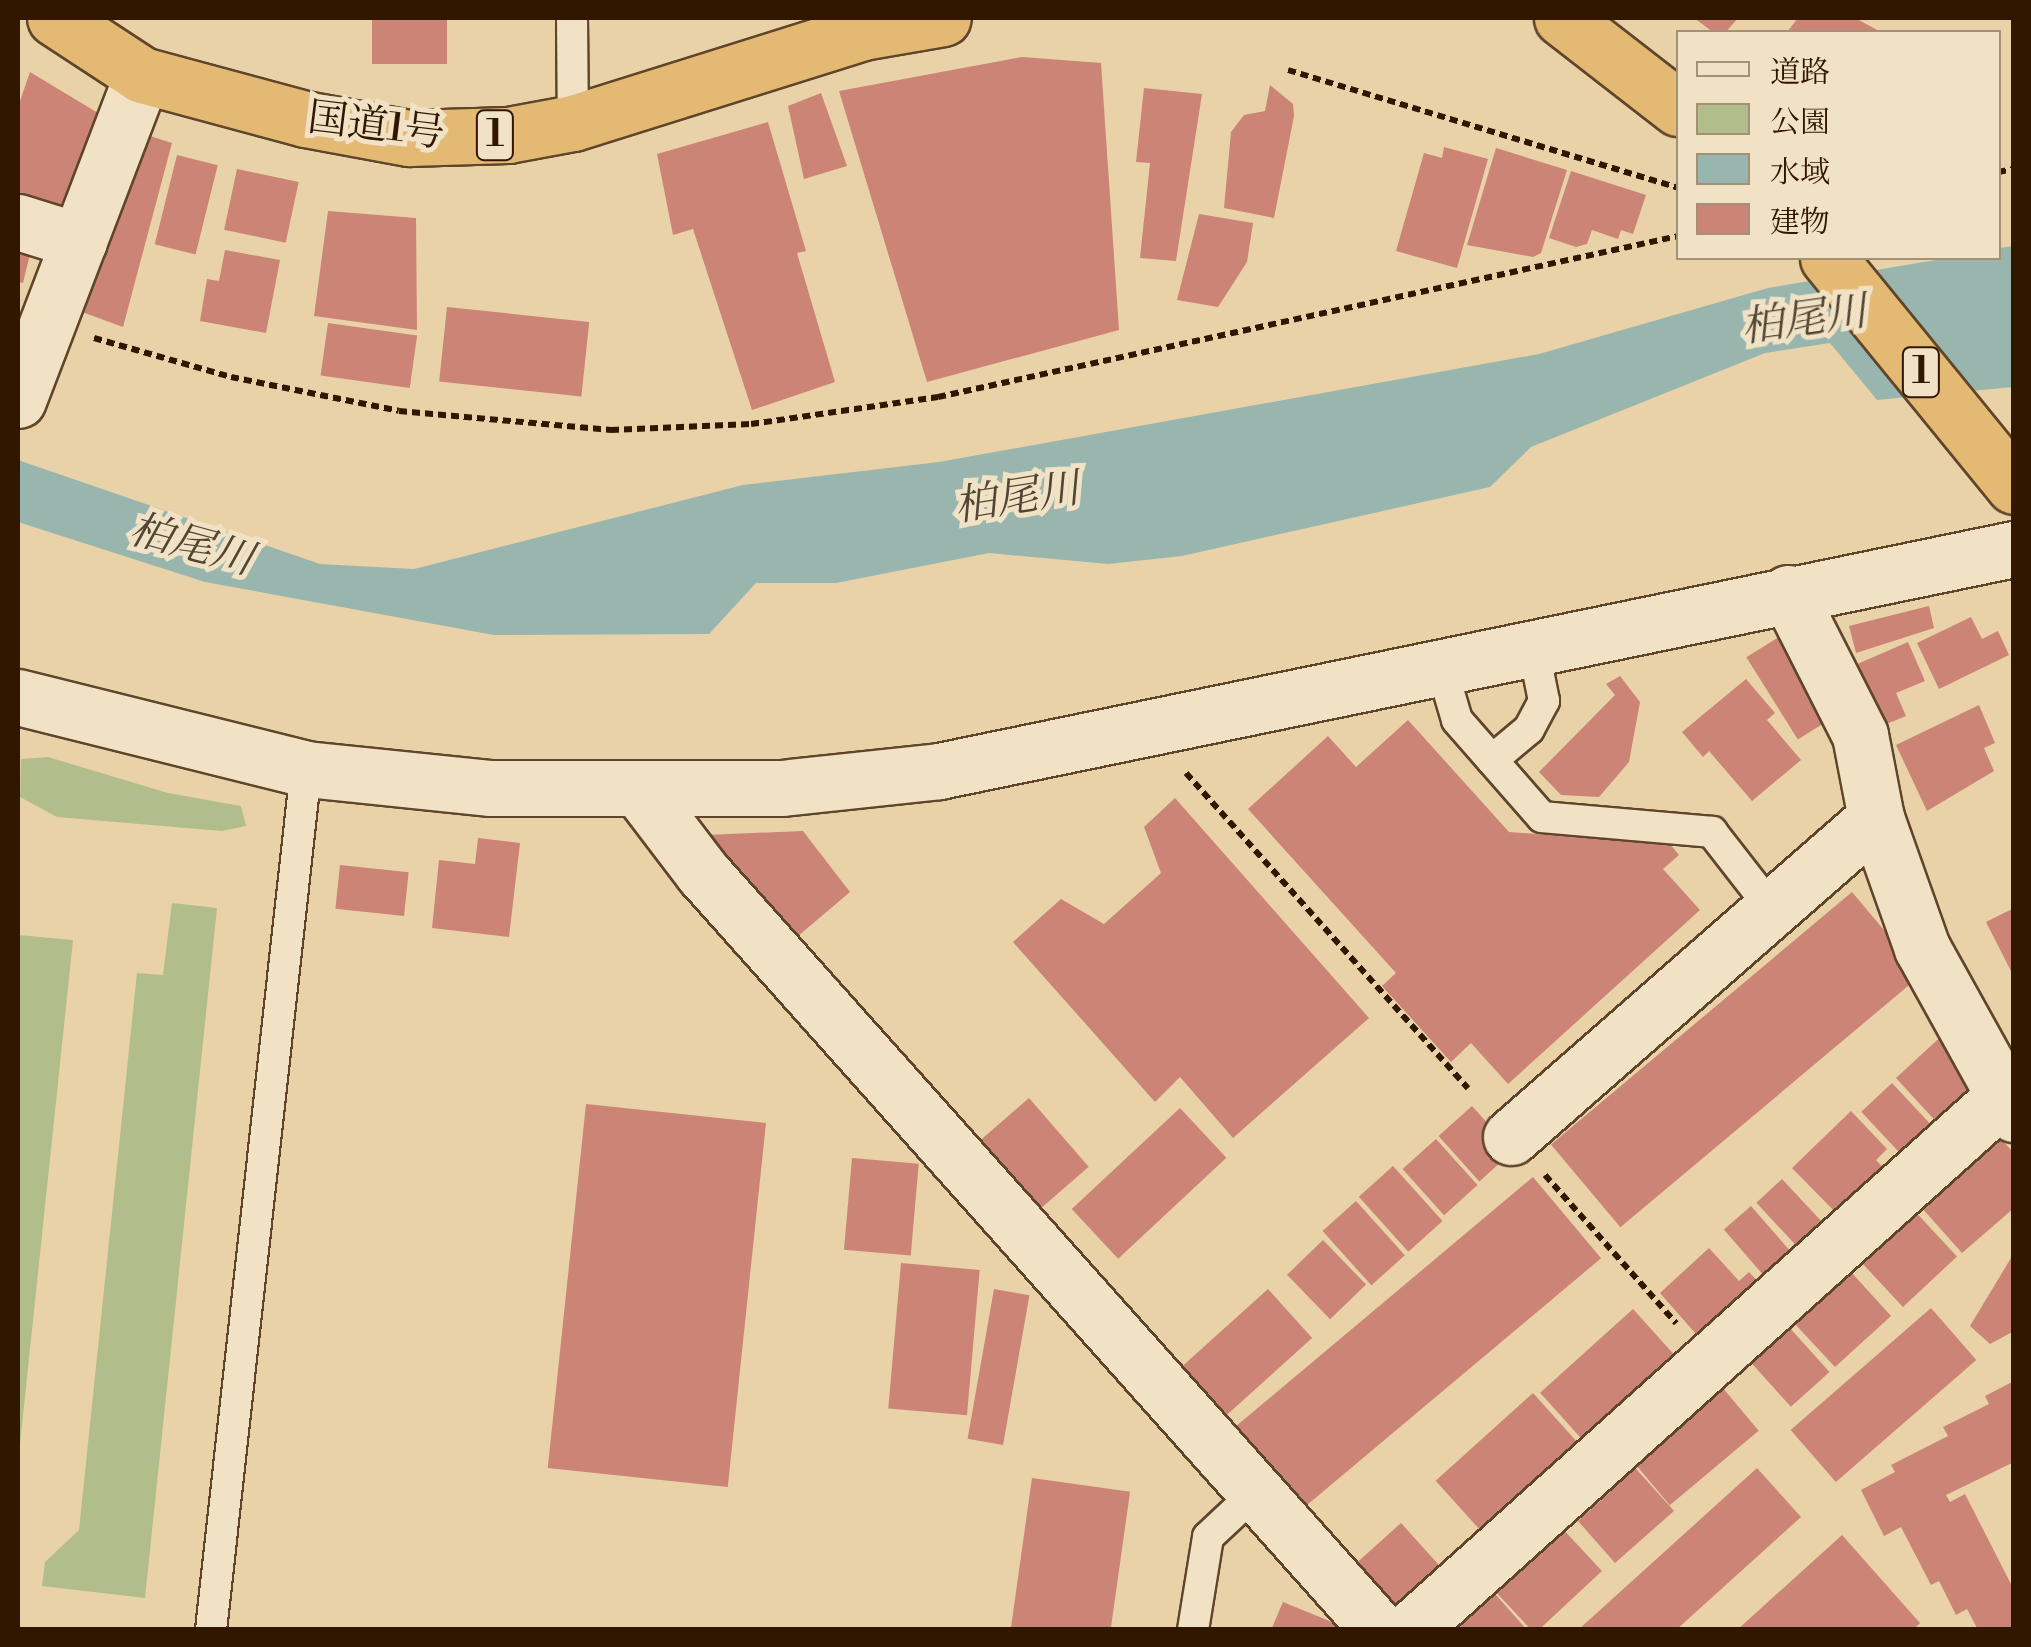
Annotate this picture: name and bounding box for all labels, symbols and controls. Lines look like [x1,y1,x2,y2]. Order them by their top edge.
legend [1676,30,2001,260]
text: 道路 [1770,54,1830,92]
street label: 国道1号 [305,94,447,158]
road number: 1 [475,102,515,168]
text: 公園 [1770,104,1830,142]
text: 水域 [1770,154,1830,192]
text: 建物 [1770,204,1830,242]
water label: 柏尾川 [1738,287,1870,355]
road number: 1 [1901,339,1941,405]
water label: 柏尾川 [951,464,1083,534]
water label: 柏尾川 [124,505,258,587]

